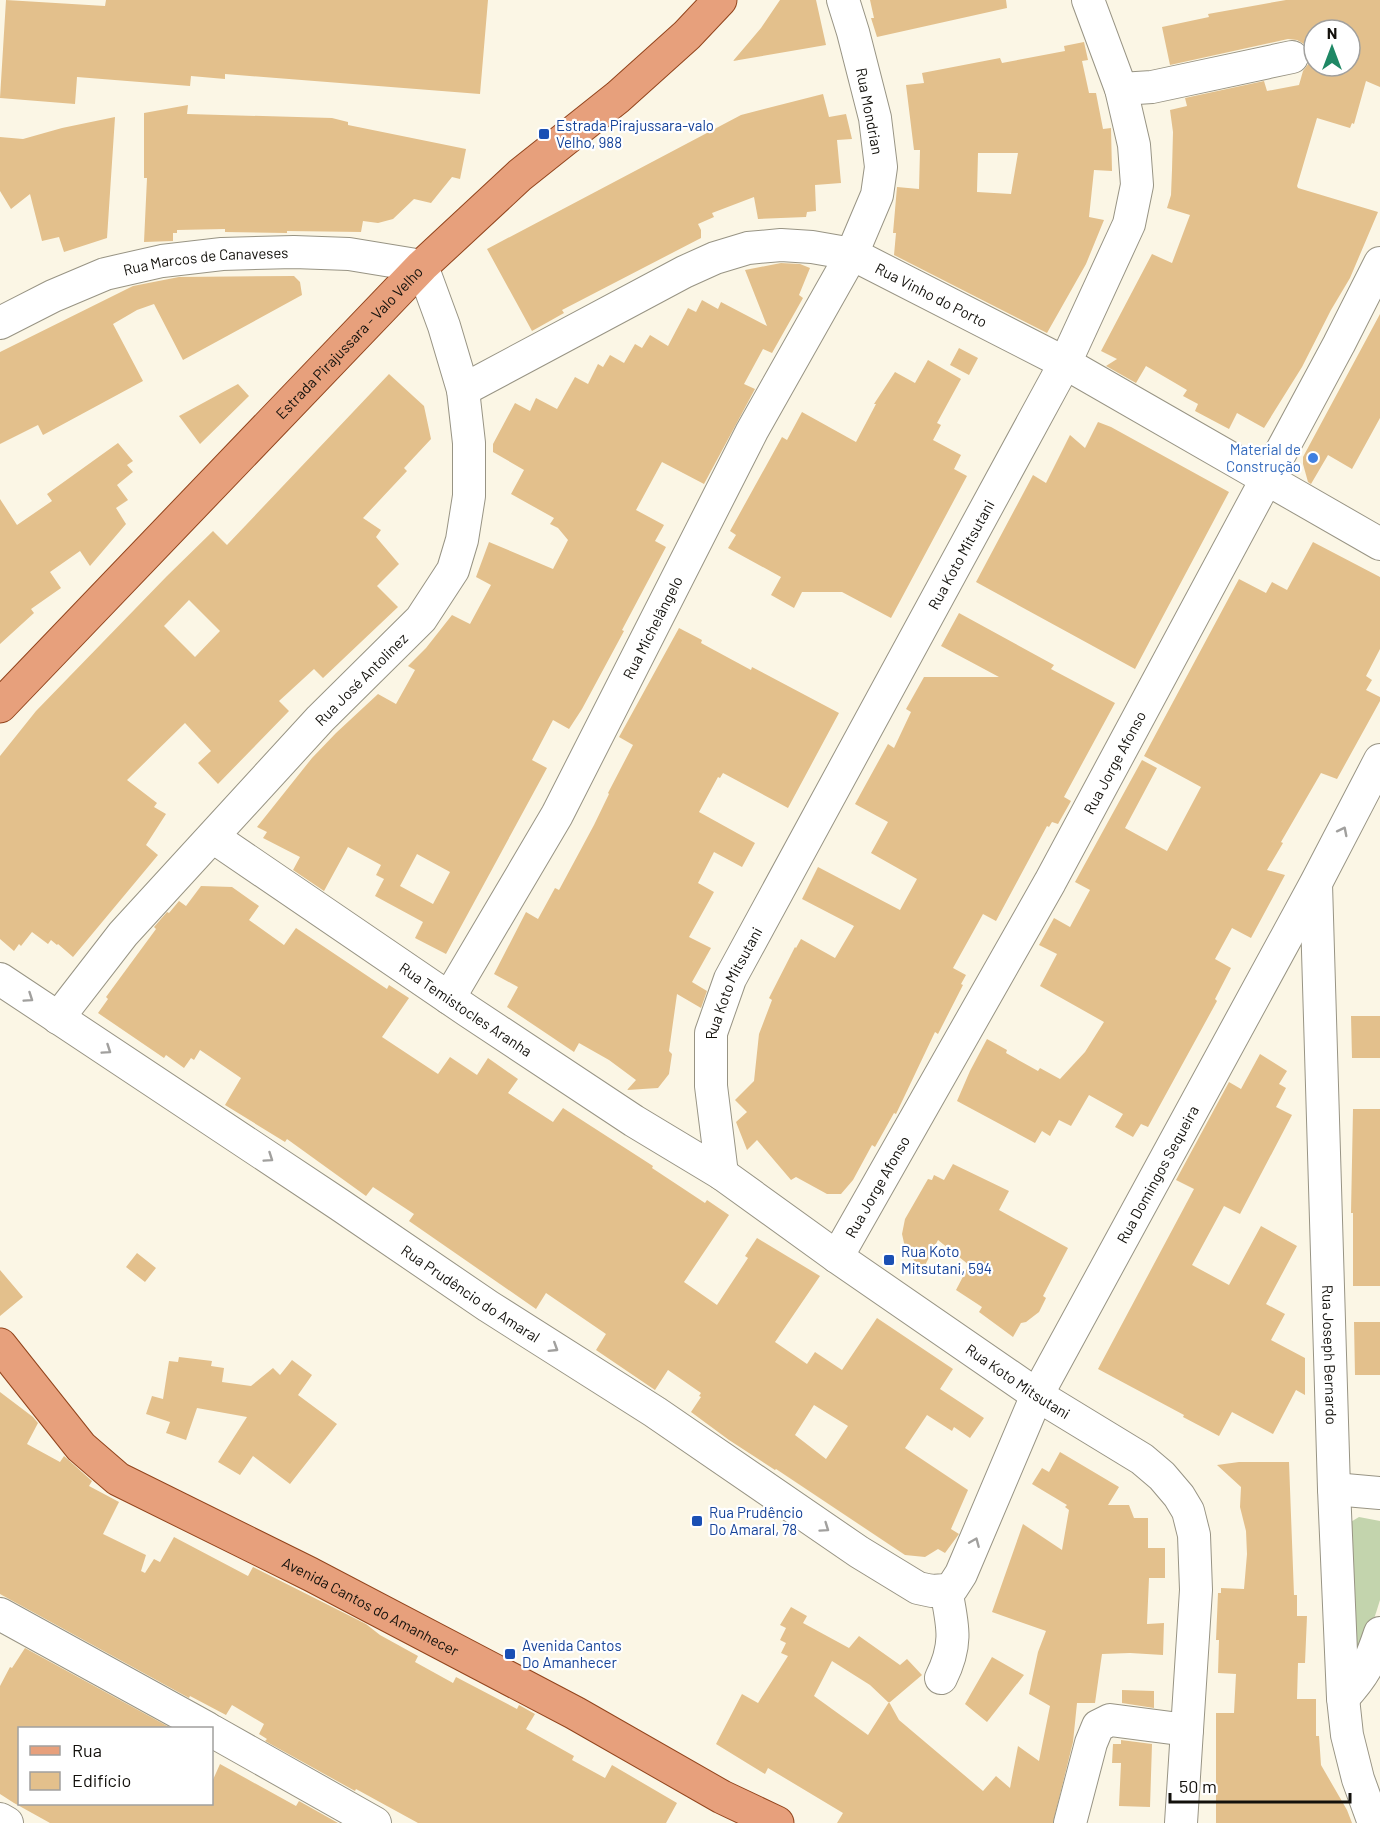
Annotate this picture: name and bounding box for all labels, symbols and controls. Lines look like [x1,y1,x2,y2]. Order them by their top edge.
north arrow [1302,18,1362,78]
text: N [1327,23,1337,42]
street label: Rua Mondrian [853,66,887,156]
place label: Estrada Pirajussara-valo Velho, 988 [556,116,714,151]
marker: Estrada Pirajussara-valo Velho, 988 [537,127,551,141]
street label: Rua Marcos de Canaveses [121,243,289,279]
street label: Rua Vinho do Porto [872,259,990,331]
street label: Estrada Pirajussara - Valo Velho [272,262,426,422]
place label: Material de Construção [1226,440,1301,475]
marker: Material de Construção [1306,451,1320,465]
street label: Rua Koto Mitsutani [924,497,998,612]
street label: Rua Michelângelo [619,573,686,682]
street label: Rua José Antolinez [311,629,411,729]
street label: Rua Jorge Afonso [1079,708,1149,817]
one-way arrow [1336,827,1347,838]
street label: Rua Koto Mitsutani [702,924,766,1040]
street label: Rua Temistocles Aranha [396,958,536,1060]
one-way arrow [22,991,33,1002]
one-way arrow [101,1043,111,1055]
street label: Rua Domingos Sequeira [1113,1102,1202,1246]
street label: Rua Jorge Afonso [841,1132,913,1241]
one-way arrow [263,1151,274,1162]
street label: Rua Prudêncio do Amaral [398,1241,543,1346]
place label: Rua Koto Mitsutani, 594 [901,1242,992,1277]
marker: Rua Koto Mitsutani, 594 [882,1253,896,1267]
street label: Rua Joseph Bernardo [1319,1285,1341,1425]
street label: Rua Koto Mitsutani [963,1340,1074,1422]
one-way arrow [547,1341,558,1352]
place label: Rua Prudêncio Do Amaral, 78 [709,1503,803,1538]
marker: Rua Prudêncio Do Amaral, 78 [690,1514,704,1528]
one-way arrow [818,1521,829,1532]
one-way arrow [968,1537,980,1548]
street label: Avenida Cantos do Amanhecer [279,1553,463,1660]
place label: Avenida Cantos Do Amanhecer [522,1636,622,1671]
marker: Avenida Cantos Do Amanhecer [503,1647,517,1661]
legend [18,1727,213,1805]
text: Rua [72,1739,102,1761]
scale bar [1170,1766,1350,1804]
text: Edifício [72,1769,131,1791]
text: 50 m [1179,1775,1217,1797]

